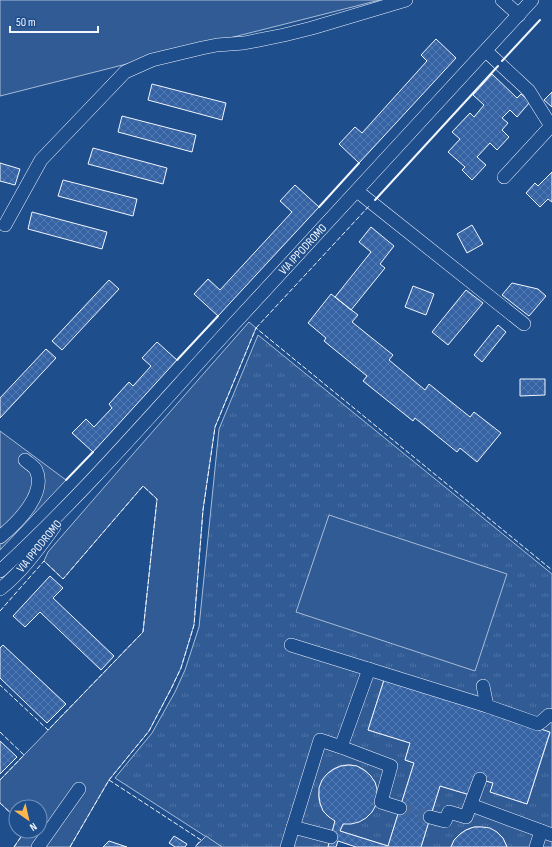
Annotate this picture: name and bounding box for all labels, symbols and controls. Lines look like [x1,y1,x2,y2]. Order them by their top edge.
scale bar [10,8,98,34]
text: 50 m [16,15,36,30]
street label: VIA IPPODROMO [276,221,330,278]
street label: VIA IPPODROMO [14,517,65,576]
north arrow [8,799,48,839]
text: N [27,820,39,834]

